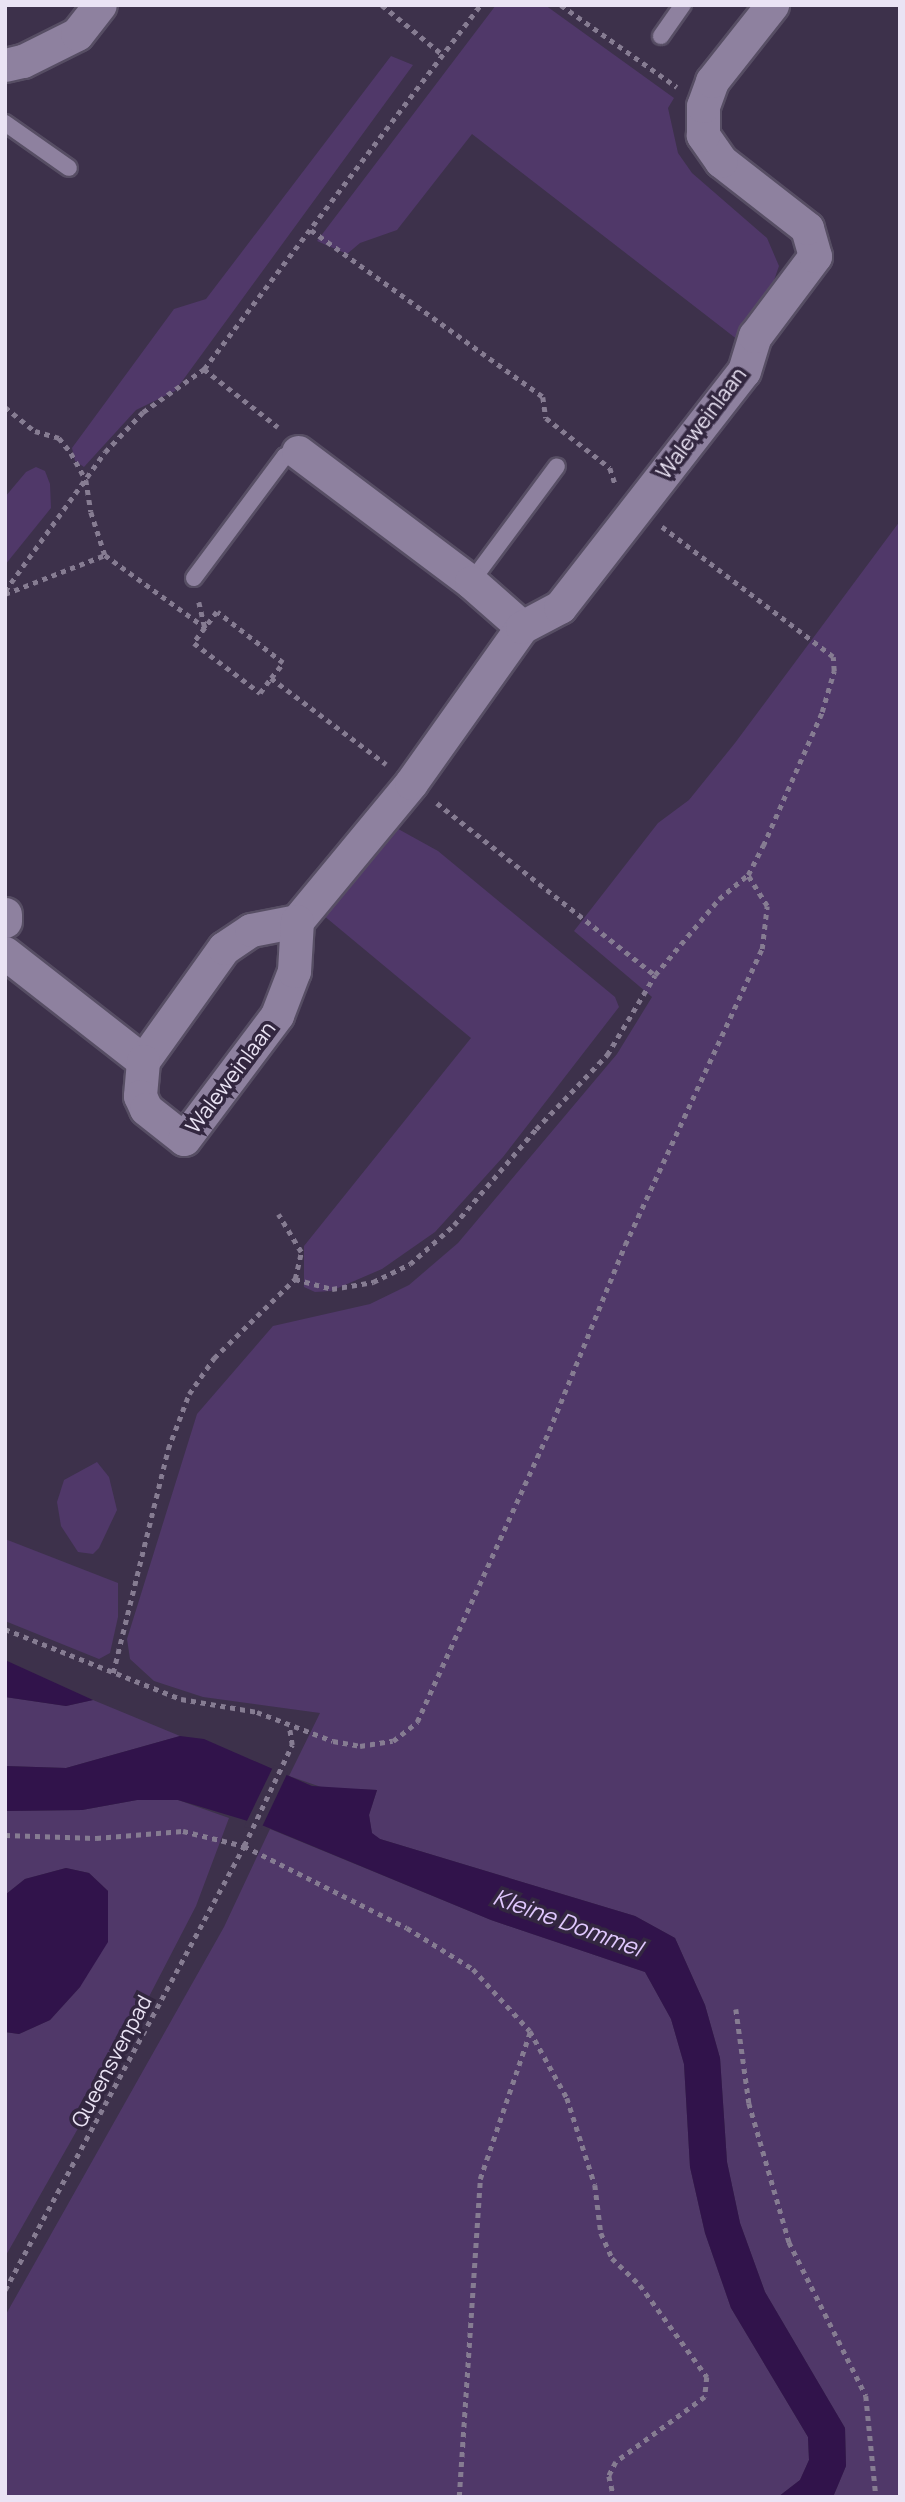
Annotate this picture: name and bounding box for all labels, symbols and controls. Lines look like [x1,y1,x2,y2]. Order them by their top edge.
street label: Waleweinlaan [651,362,751,484]
street label: Waleweinlaan [180,1016,280,1138]
water label: Kleine Dommel [490,1882,646,1962]
street label: Queensvenpad [66,1991,156,2131]

